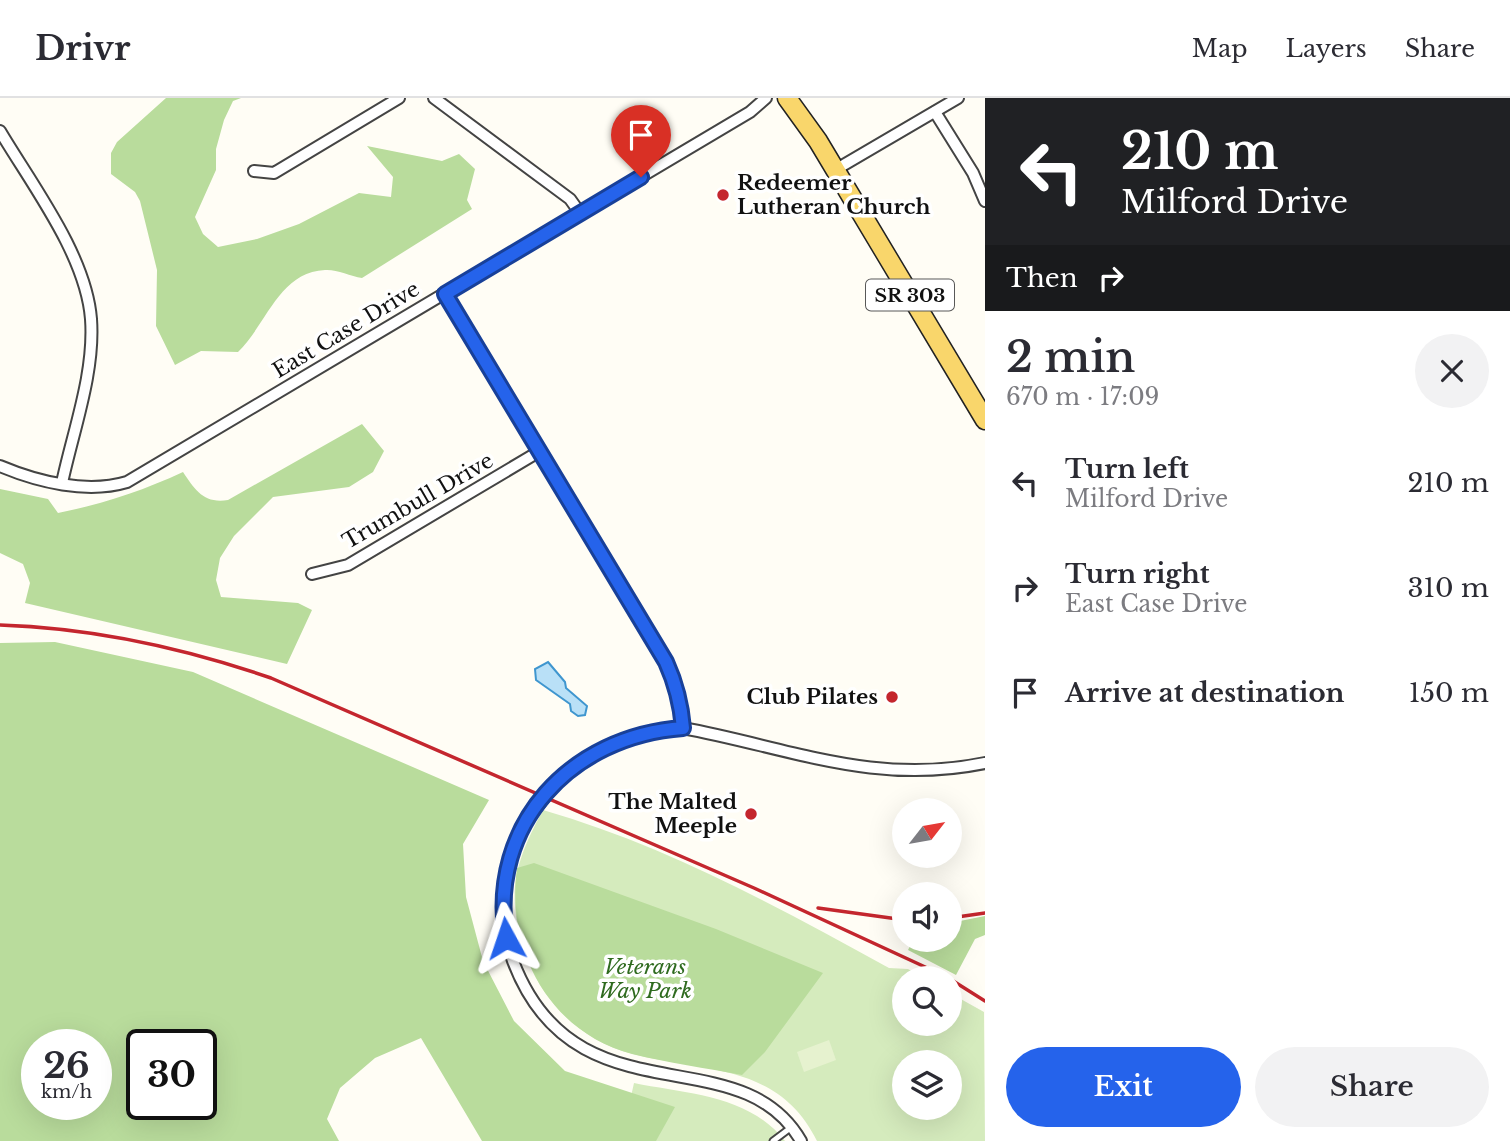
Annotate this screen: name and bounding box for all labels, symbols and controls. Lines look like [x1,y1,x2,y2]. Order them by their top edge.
text: Drivr [35,28,130,69]
text: Map [1192,34,1248,63]
text: Layers [1286,34,1367,63]
text: Share [1405,34,1475,63]
pin [611,105,671,177]
icon: arrive [622,116,660,154]
text: 210 m [1121,121,1279,182]
icon: left [1006,126,1097,217]
place label: Redeemer Lutheran Church [737,170,931,220]
text: Milford Drive [1121,182,1348,222]
marker: Redeemer Lutheran Church [715,187,731,203]
icon: right [1092,259,1130,297]
text: Then [1006,262,1078,294]
street label: East Case Drive [268,276,424,384]
road number: SR 303 [866,280,954,310]
text: 2 min [1006,331,1135,383]
button: close [1415,334,1489,408]
text: 670 m · 17:09 [1006,383,1159,411]
street label: Trumbull Drive [338,447,498,555]
text: Turn left [1065,453,1189,485]
icon: left [1006,464,1044,502]
text: 210 m [1407,467,1489,499]
text: Milford Drive [1065,485,1228,513]
text: Turn right [1065,558,1210,590]
icon: right [1006,569,1044,607]
text: 310 m [1407,572,1489,604]
text: East Case Drive [1065,590,1247,618]
icon: arrive [1006,674,1044,712]
text: Arrive at destination [1065,677,1345,709]
text: 150 m [1409,677,1489,709]
place label: Club Pilates [746,684,878,710]
marker: Club Pilates [884,689,900,705]
place label: The Malted Meeple [608,789,737,839]
north arrow [892,798,962,868]
map controls [892,798,962,1120]
marker: The Malted Meeple [743,806,759,822]
button: sound [892,882,962,952]
position arrow [469,901,543,975]
park label: Veterans Way Park [598,954,692,1004]
button: search [892,966,962,1036]
speed limit sign: 30 [126,1029,217,1120]
text: 26 [43,1044,90,1087]
button: Exit [1006,1047,1241,1127]
button: Share [1255,1047,1489,1127]
button: layers [892,1050,962,1120]
text: km/h [41,1081,92,1103]

